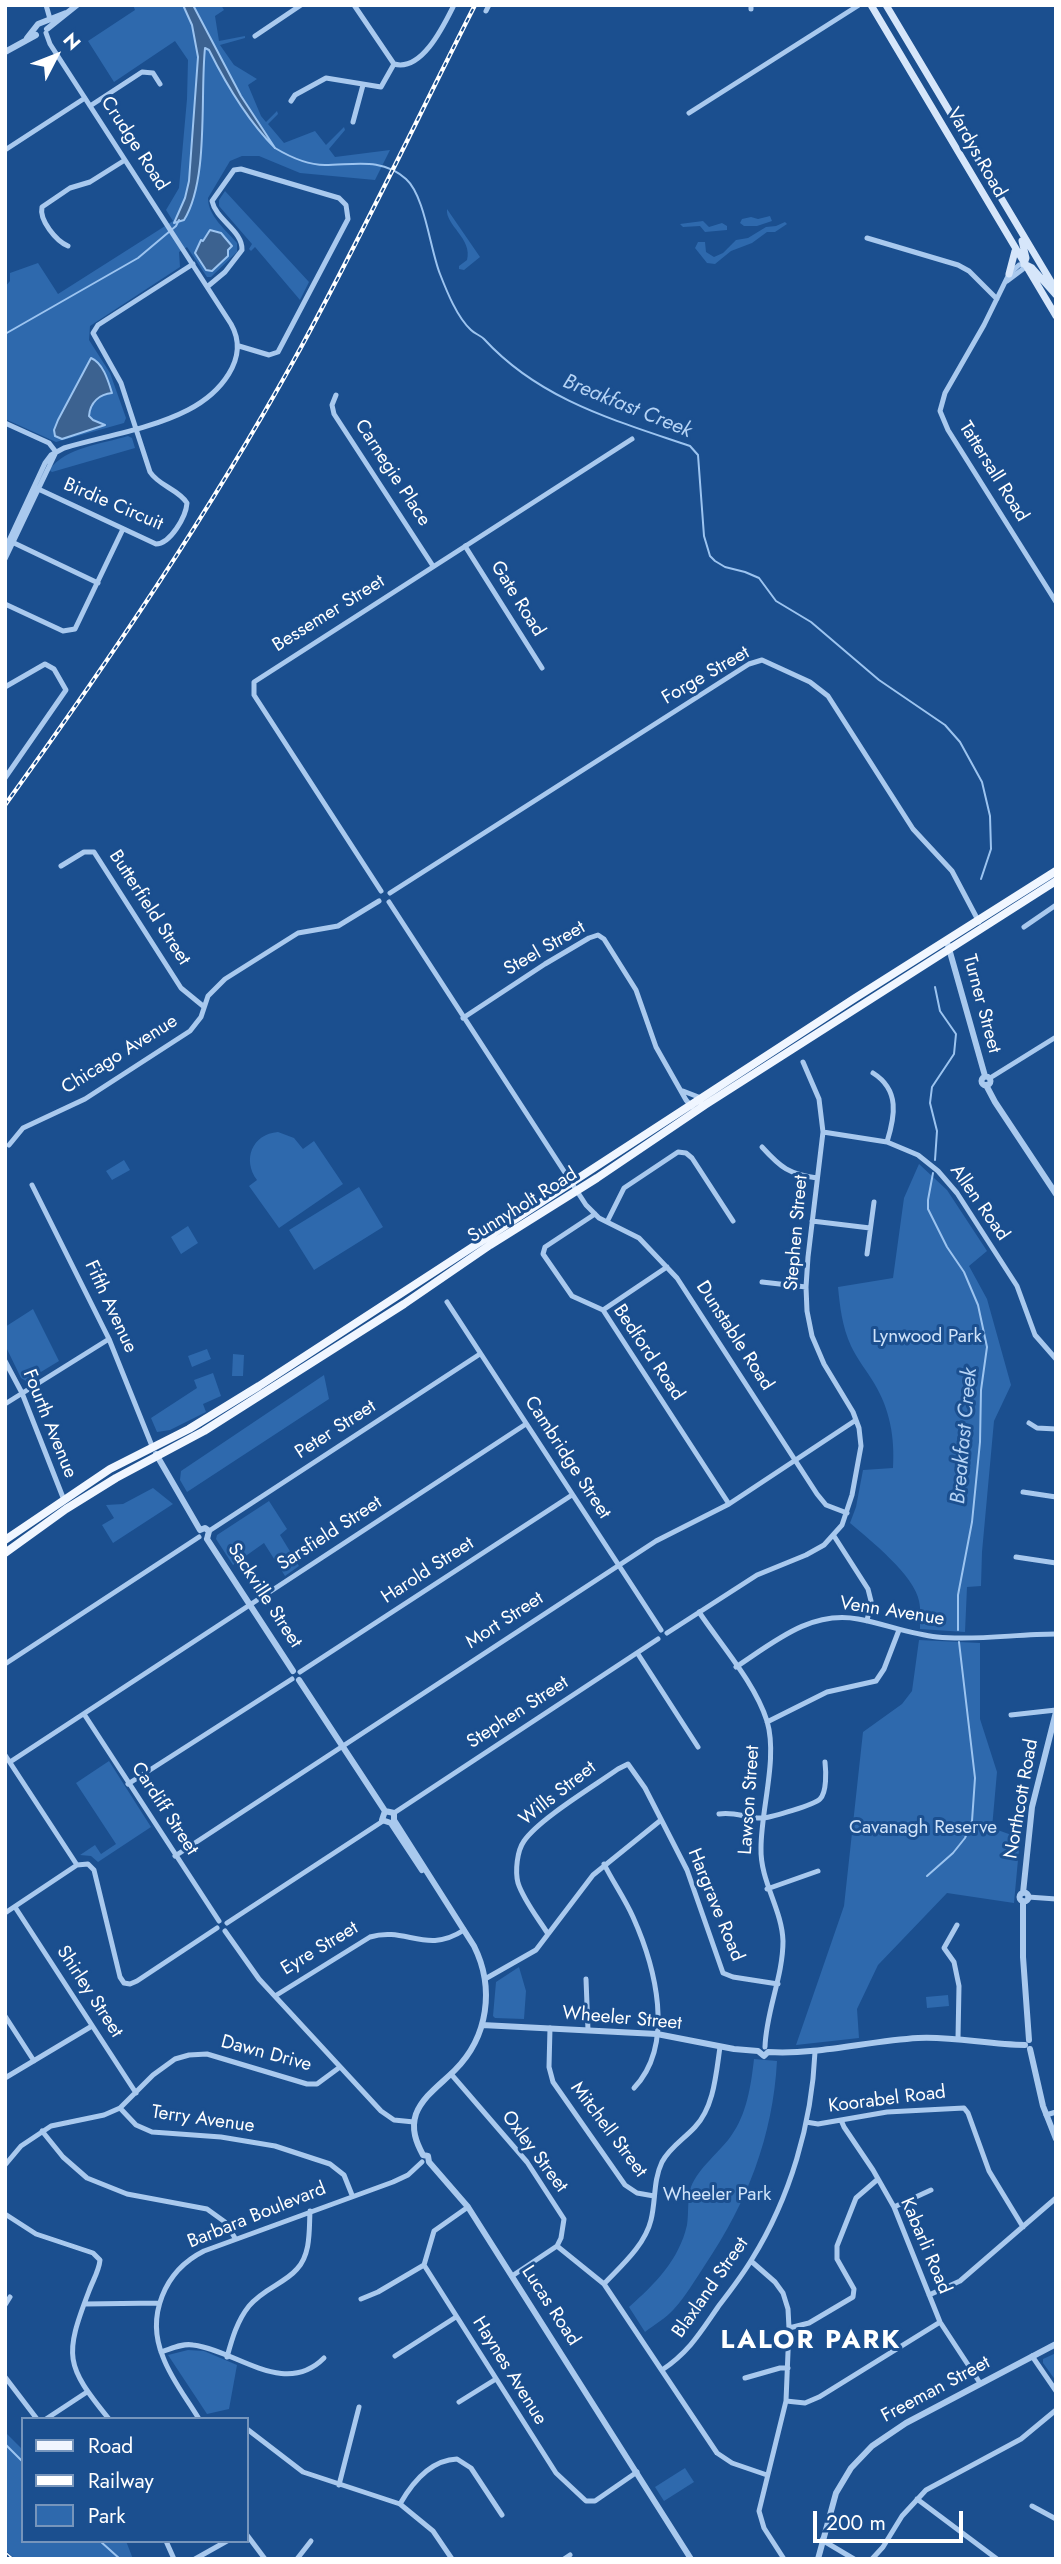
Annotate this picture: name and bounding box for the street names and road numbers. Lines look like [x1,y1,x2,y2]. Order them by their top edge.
street label: Crudge Road [95,93,173,195]
street label: Vardys Road [941,104,1011,202]
street label: Carnegie Place [349,415,435,531]
street label: Tattersall Road [953,418,1033,526]
street label: Birdie Circuit [60,474,166,536]
street label: Gate Road [485,557,549,641]
street label: Bessemer Street [269,571,389,657]
street label: Forge Street [658,642,754,710]
street label: Butterfield Street [103,846,195,970]
street label: Steel Street [500,917,590,981]
street label: Turner Street [957,952,1005,1056]
street label: Chicago Avenue [58,1010,182,1100]
street label: Allen Road [945,1161,1013,1245]
street label: Sunnyholt Road [464,1163,582,1249]
street label: Stephen Street [781,1174,813,1292]
street label: Fifth Avenue [79,1257,141,1357]
street label: Dunstable Road [690,1277,778,1395]
street label: Bedford Road [607,1301,689,1405]
street label: Fourth Avenue [17,1366,81,1482]
street label: Cambridge Street [519,1392,615,1524]
street label: Peter Street [291,1396,381,1464]
street label: Sarsfield Street [273,1492,387,1576]
street label: Harold Street [378,1533,478,1609]
street label: Sackville Street [222,1539,306,1653]
street label: Mort Street [462,1588,548,1654]
street label: Venn Avenue [838,1592,946,1632]
street label: Stephen Street [463,1672,573,1754]
street label: Northcott Road [1000,1737,1044,1861]
street label: Lawson Street [735,1745,765,1855]
street label: Wills Street [515,1757,601,1831]
street label: Cardiff Street [125,1758,203,1860]
street label: Hargrave Road [682,1845,748,1965]
street label: Eyre Street [277,1917,363,1981]
street label: Shirley Street [51,1942,127,2042]
street label: Wheeler Street [561,2002,683,2036]
street label: Dawn Drive [218,2031,314,2077]
street label: Mitchell Street [565,2078,651,2182]
street label: Koorabel Road [827,2081,947,2119]
street label: Terry Avenue [150,2102,256,2138]
street label: Oxley Street [496,2107,572,2197]
street label: Barbara Boulevard [184,2178,330,2254]
street label: Kabarli Road [895,2194,955,2298]
street label: Blaxland Street [668,2233,754,2343]
street label: Lucas Road [516,2262,584,2350]
street label: Haynes Avenue [467,2313,551,2429]
street label: Freeman Street [878,2352,994,2428]

